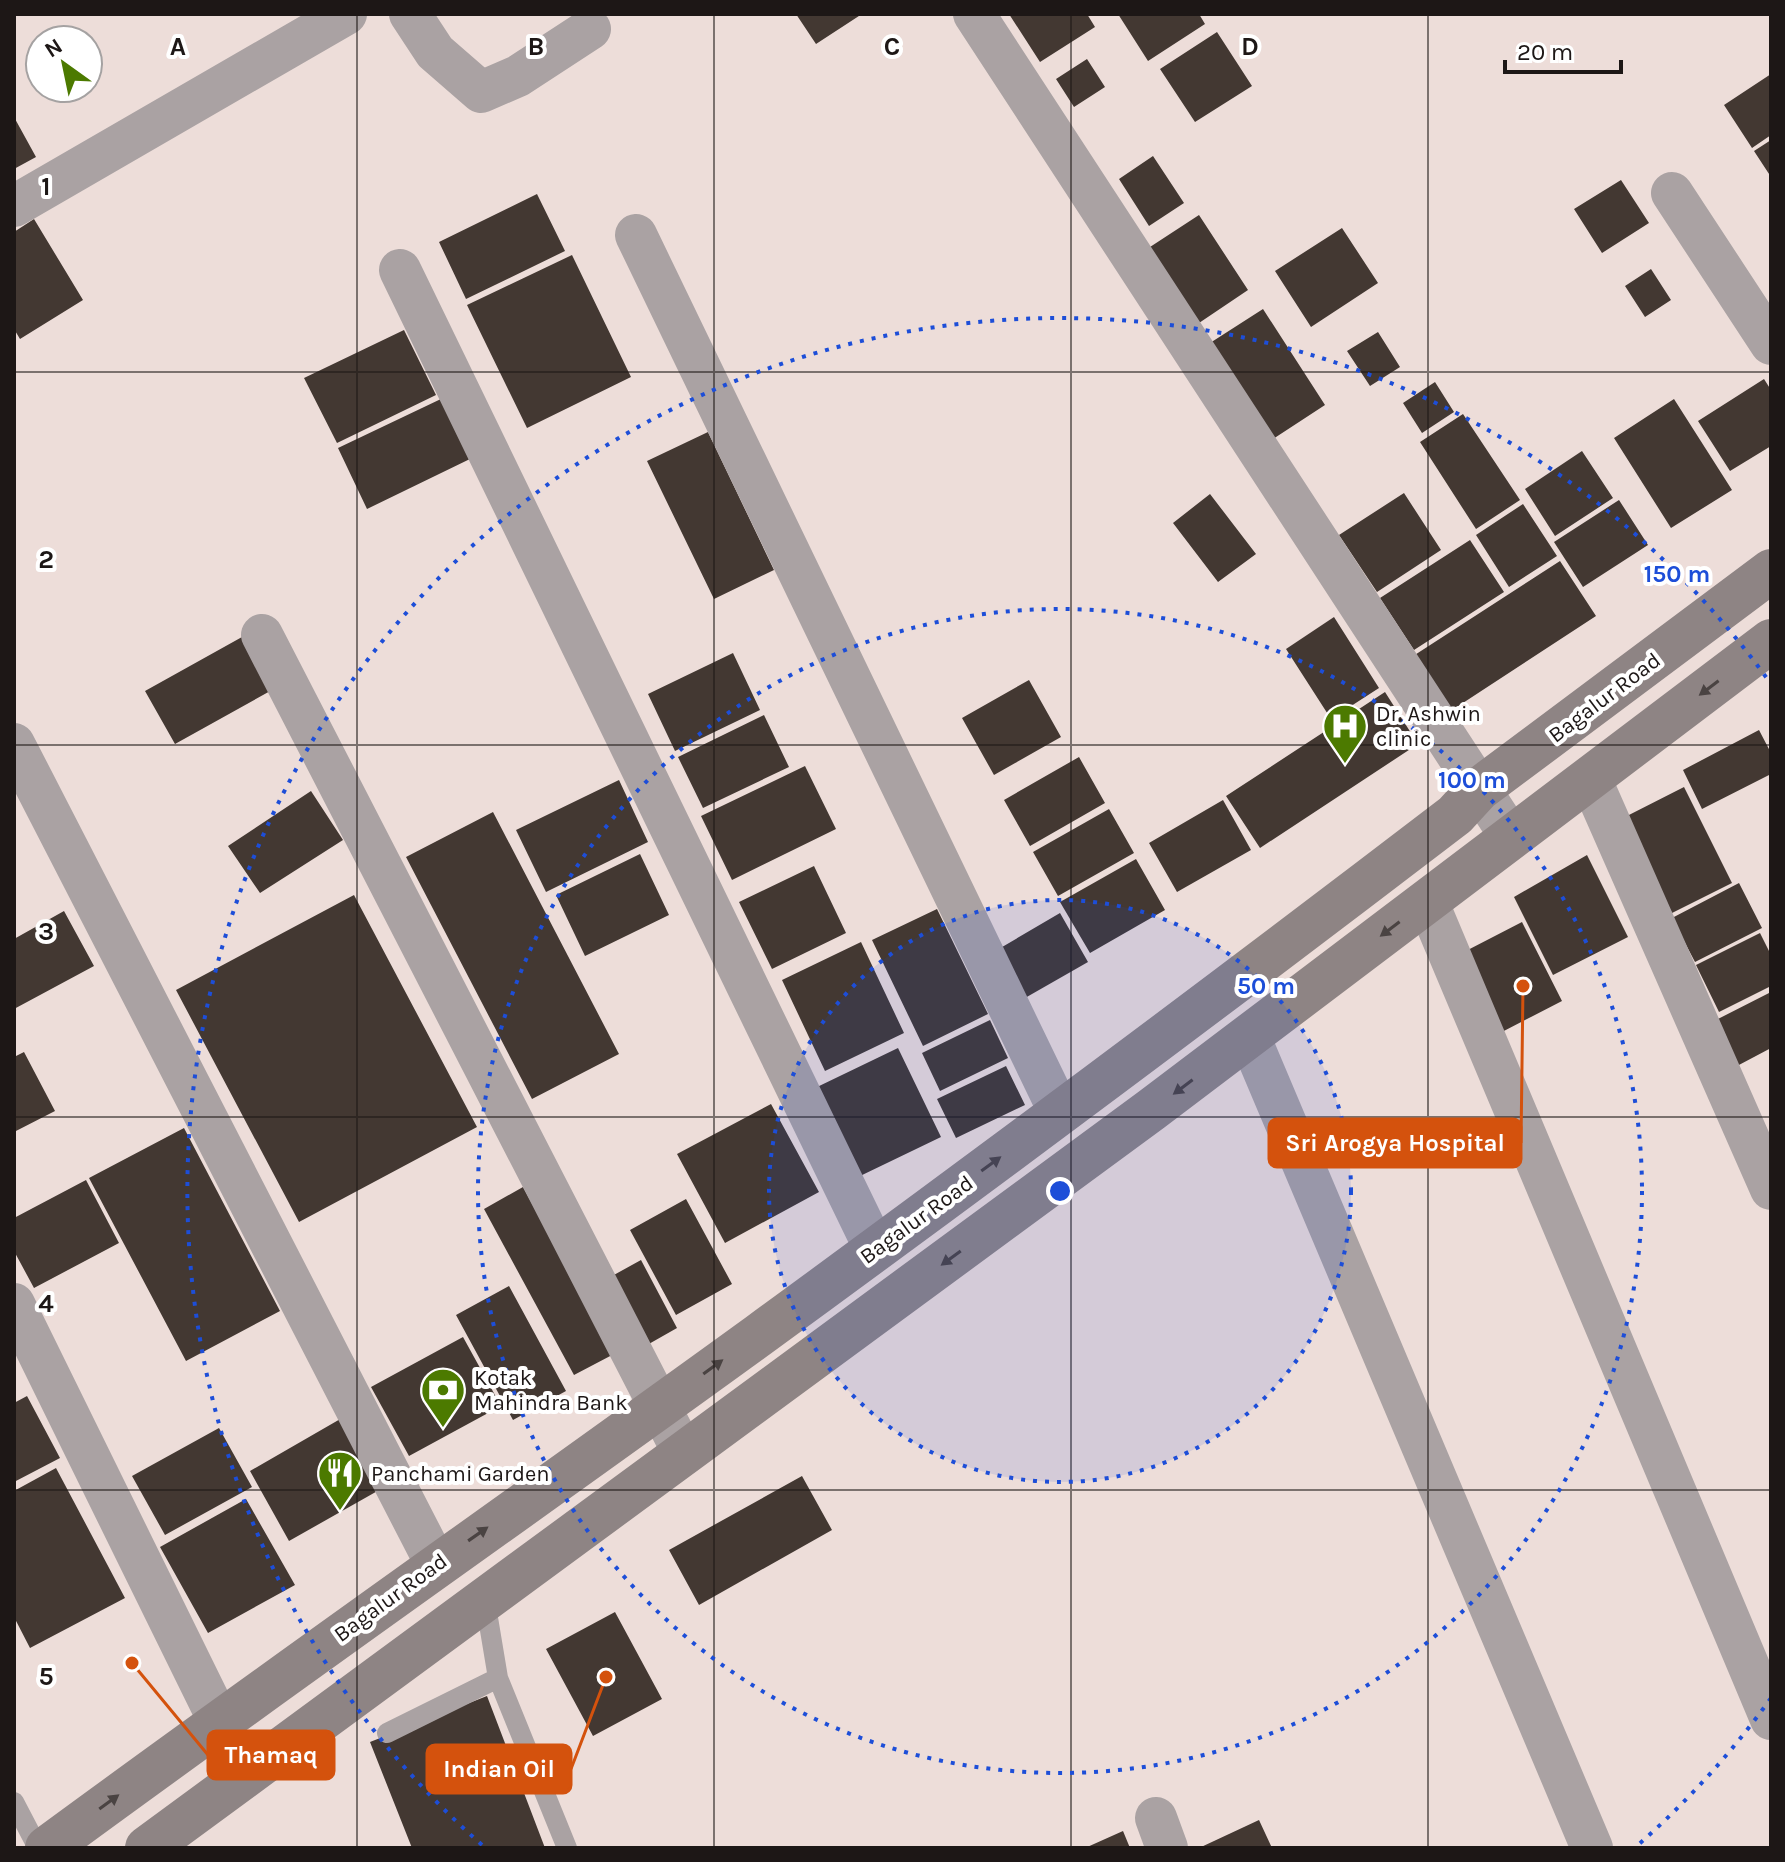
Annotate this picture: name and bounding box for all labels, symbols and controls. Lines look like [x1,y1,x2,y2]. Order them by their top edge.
north arrow [24,24,104,104]
scale bar [1505,24,1621,74]
text: A [170,31,186,62]
text: B [528,31,544,62]
text: C [884,31,900,62]
text: D [1241,31,1259,62]
text: N [40,33,67,63]
text: 20 m [1517,38,1573,66]
text: 1 [41,171,51,202]
text: 2 [38,544,54,575]
text: 150 m [1644,560,1710,588]
street label: Bagalur Road [1543,647,1666,748]
one-way arrow [1698,680,1720,696]
place label: Dr. Ashwin clinic [1376,701,1481,752]
hospital icon: Dr. Ashwin clinic [1321,702,1369,765]
text: 100 m [1438,766,1506,794]
text: 3 [38,916,54,947]
one-way arrow [1380,921,1400,937]
text: 50 m [1237,972,1295,1000]
one-way arrow [1173,1078,1193,1094]
callout: Sri Arogya Hospital [1269,1119,1521,1167]
text: Sri Arogya Hospital [1285,1129,1505,1157]
one-way arrow [980,1157,1001,1172]
street label: Bagalur Road [855,1170,978,1270]
centre of rings [1046,1177,1074,1205]
one-way arrow [941,1249,961,1265]
text: 4 [38,1288,54,1319]
one-way arrow [703,1360,724,1375]
place label: Kotak Mahindra Bank [474,1365,628,1416]
bank icon: Kotak Mahindra Bank [419,1366,467,1429]
restaurant icon: Panchami Garden [316,1449,364,1512]
place label: Panchami Garden [371,1461,550,1487]
one-way arrow [468,1527,489,1542]
street label: Bagalur Road [329,1548,452,1648]
text: 5 [38,1661,54,1692]
callout: Thamaq [208,1731,334,1779]
text: Thamaq [224,1741,318,1769]
callout: Indian Oil [427,1745,571,1793]
text: Indian Oil [443,1755,555,1783]
one-way arrow [99,1794,120,1810]

